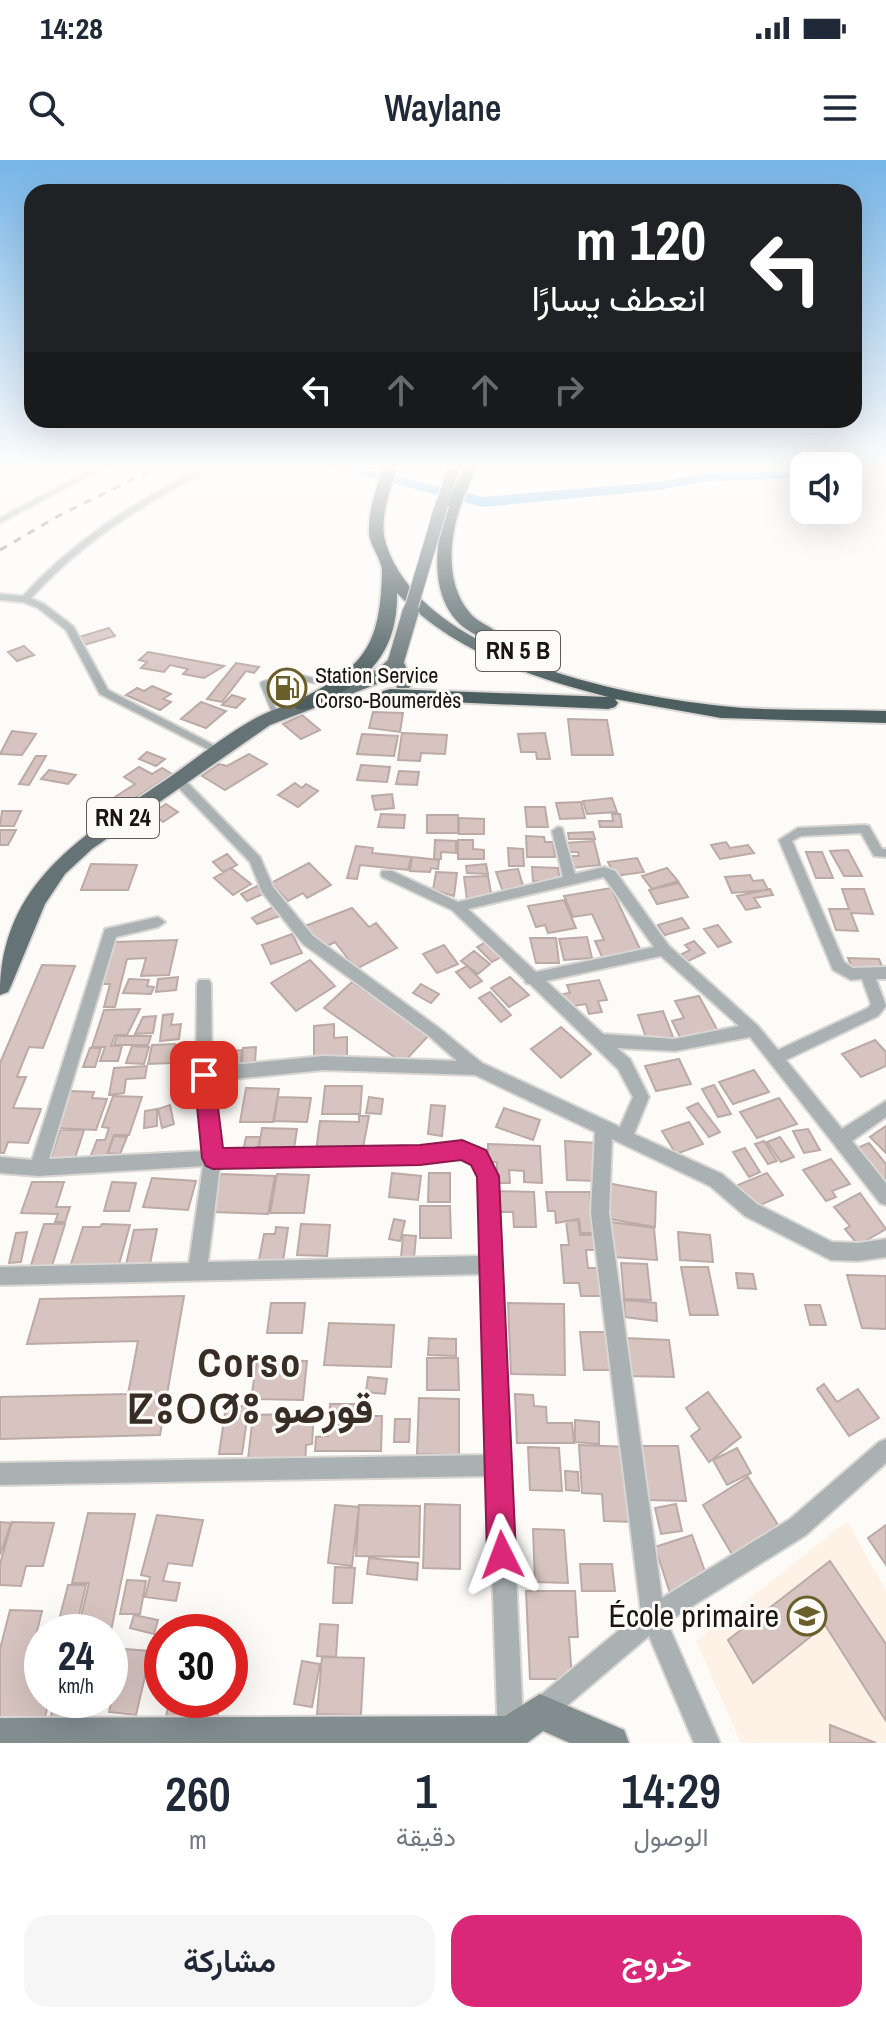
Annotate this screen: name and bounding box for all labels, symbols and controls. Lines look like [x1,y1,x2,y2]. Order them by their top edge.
text: 14:28 [40,8,103,48]
text: Waylane [385,84,502,132]
icon: search [24,86,68,130]
icon: menu [818,86,862,130]
text: 120 m [576,202,706,277]
icon: left [734,216,838,320]
text: انعطف يسارًا [532,274,706,322]
icon: left [295,368,339,412]
icon: ahead [379,368,423,412]
icon: ahead [463,368,507,412]
icon: right [547,368,591,412]
map controls [790,452,862,524]
button: sound [790,452,862,524]
road number: RN 5 B [476,631,560,671]
place label: Station Service Corso-Boumerdès [315,660,461,715]
fuel station icon: Station Service Corso-Boumerdès [266,667,308,709]
road number: RN 24 [87,798,159,838]
pin [170,1041,238,1109]
icon: arrive [182,1053,226,1097]
district label: Corso ⵇⵓⵔⵚⵓ قورصو [127,1336,373,1435]
position arrow [460,1513,544,1597]
place label: École primaire [608,1594,779,1637]
school or university icon: École primaire [786,1595,828,1637]
speed limit sign: 30 [144,1614,248,1718]
text: 24 [58,1629,94,1682]
text: km/h [58,1672,94,1699]
text: 1 [415,1758,437,1823]
text: 14:29 [621,1758,721,1823]
text: 260 [165,1761,231,1826]
text: دقيقة [396,1819,456,1854]
text: الوصول [633,1819,709,1854]
text: m [189,1822,207,1857]
button: مشاركة [24,1915,435,2007]
button: خروج [451,1915,862,2007]

